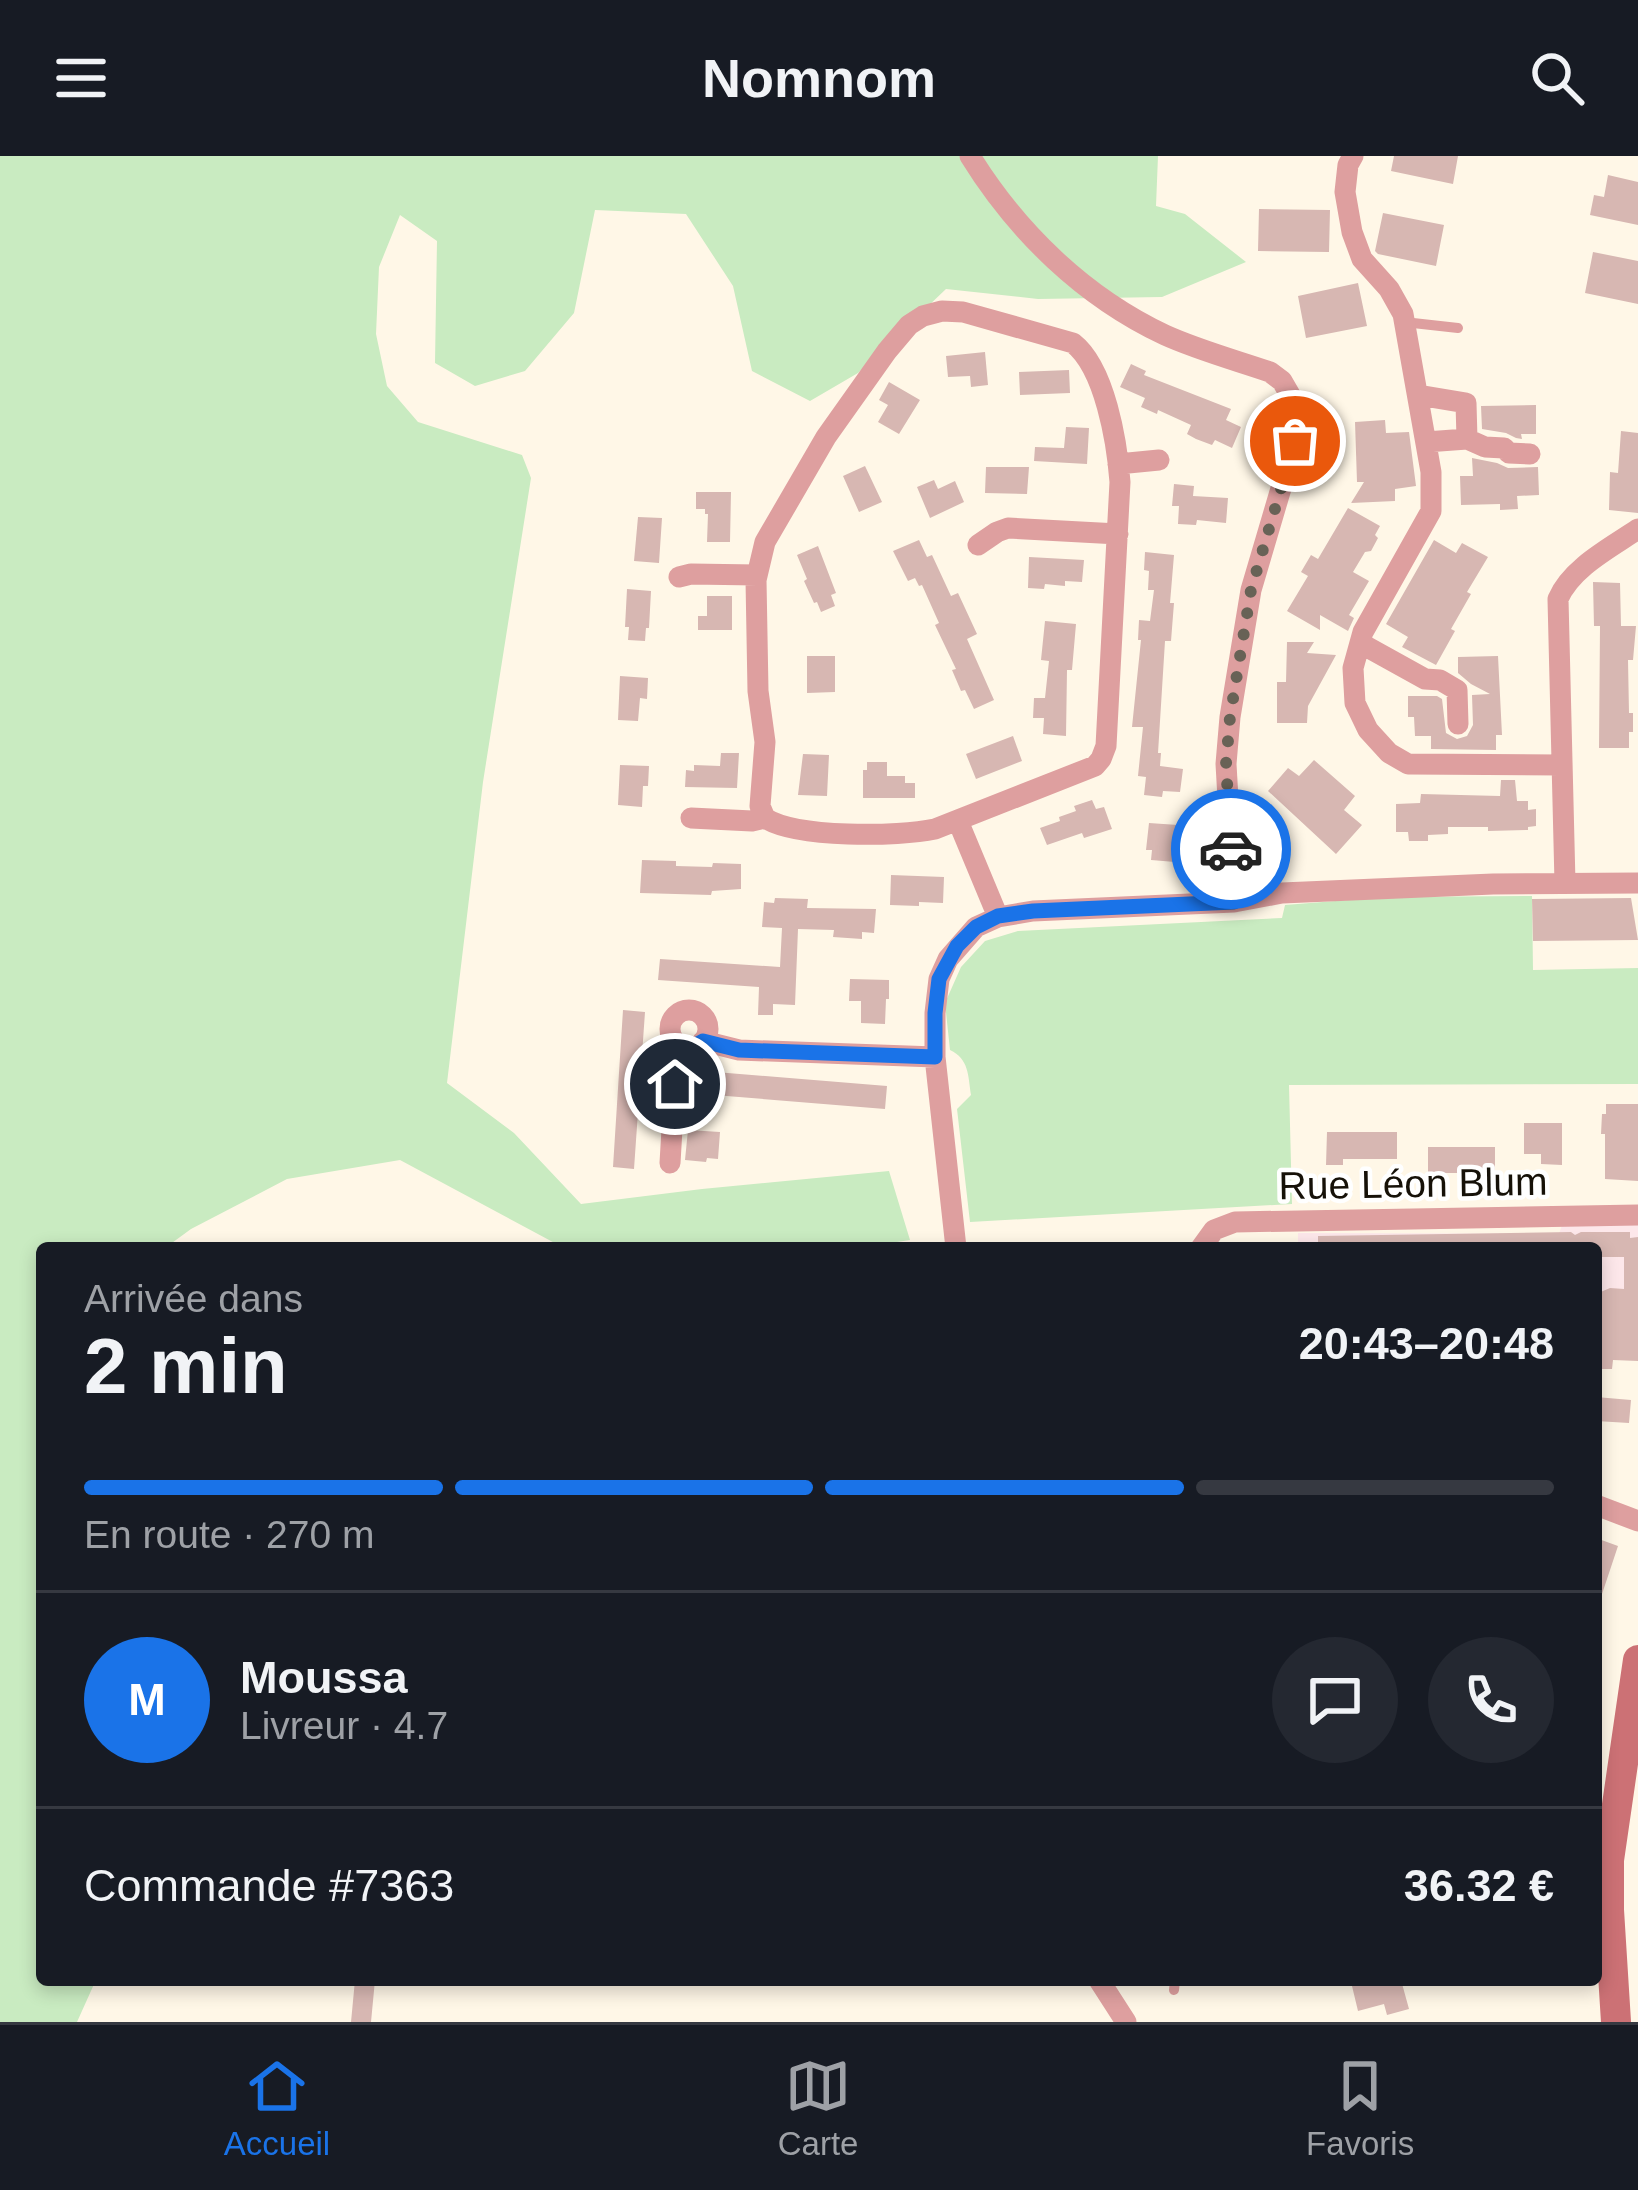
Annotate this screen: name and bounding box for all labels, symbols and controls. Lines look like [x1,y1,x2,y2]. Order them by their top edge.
icon: menu [48,45,114,111]
icon: search [1524,45,1590,111]
text: Nomnom [702,48,936,108]
pin [1244,390,1346,492]
icon: bag [1262,408,1328,474]
courier [1171,789,1291,909]
icon: car [1198,816,1264,882]
pin [624,1033,726,1135]
icon: home [642,1051,708,1117]
street label: Rue Léon Blum [1278,1160,1548,1207]
text: Arrivée dans [84,1277,303,1320]
text: 20:43–20:48 [1299,1318,1554,1369]
text: 2 min [84,1322,288,1410]
text: En route · 270 m [84,1513,374,1556]
button: chat [1272,1637,1398,1763]
button: phone [1428,1637,1554,1763]
text: Moussa [240,1652,408,1703]
text: M [128,1674,166,1725]
text: Livreur · 4.7 [240,1704,448,1747]
text: Commande #7363 [84,1860,454,1911]
text: 36.32 € [1404,1860,1554,1911]
tab: Accueil [224,2053,330,2163]
tab: Carte [778,2053,858,2163]
tab: Favoris [1306,2053,1414,2163]

